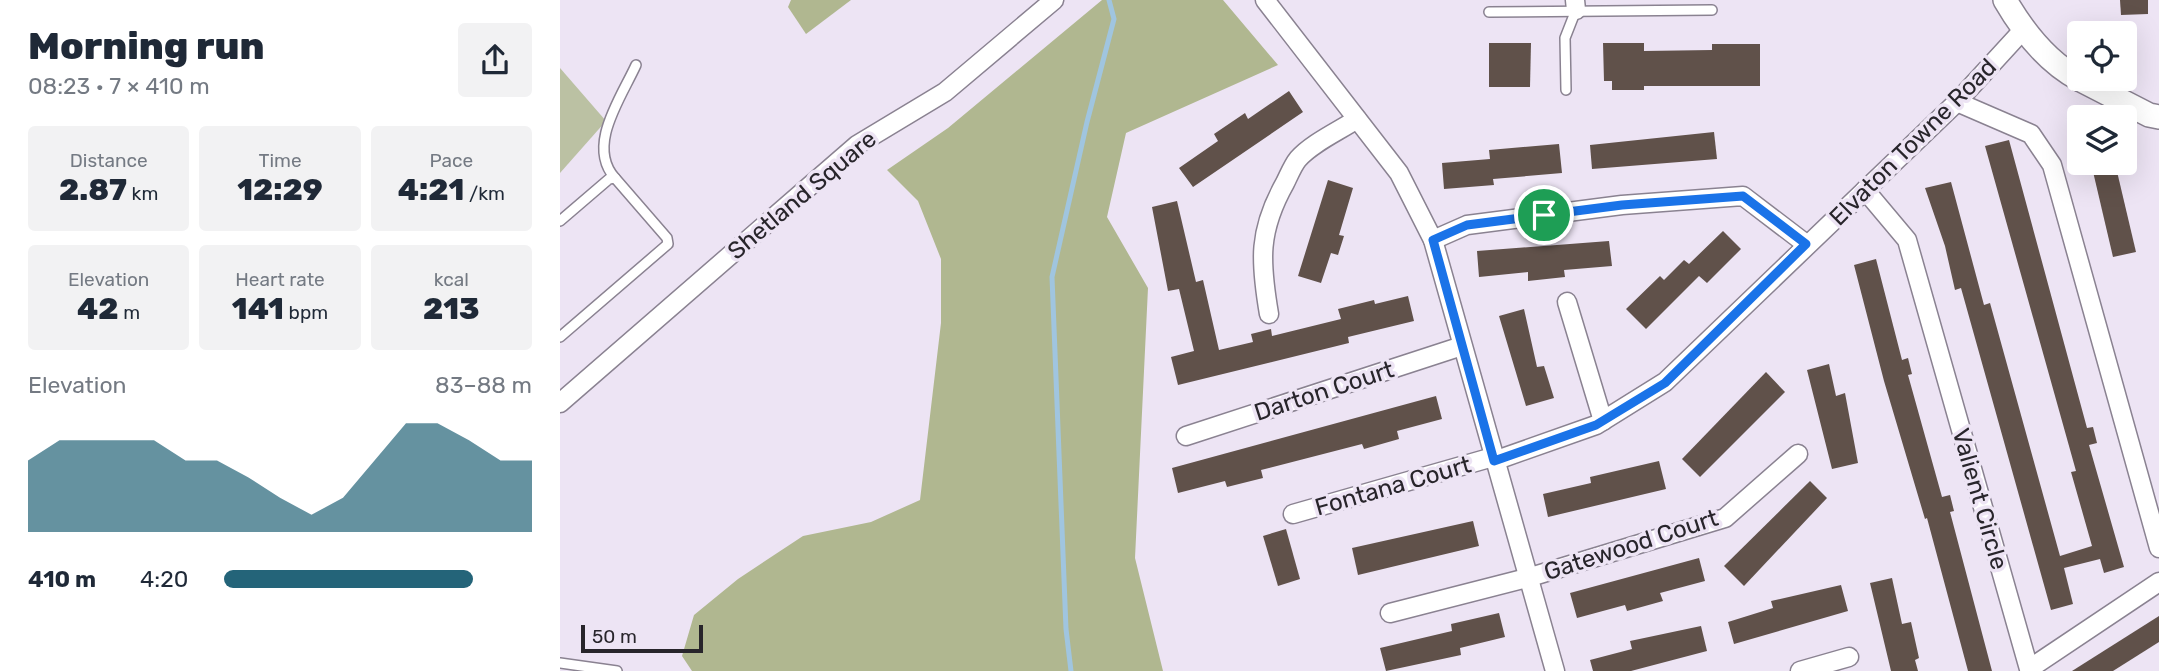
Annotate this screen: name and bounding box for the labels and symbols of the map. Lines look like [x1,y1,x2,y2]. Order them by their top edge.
street label: Elvaton Towne Road [1824,53,2002,231]
street label: Shetland Square [722,125,882,265]
pin [1514,185,1574,245]
street label: Darton Court [1251,355,1397,427]
street label: Valient Circle [1946,425,2014,573]
street label: Fontana Court [1312,450,1474,522]
street label: Gatewood Court [1540,504,1722,586]
scale bar [581,622,704,654]

